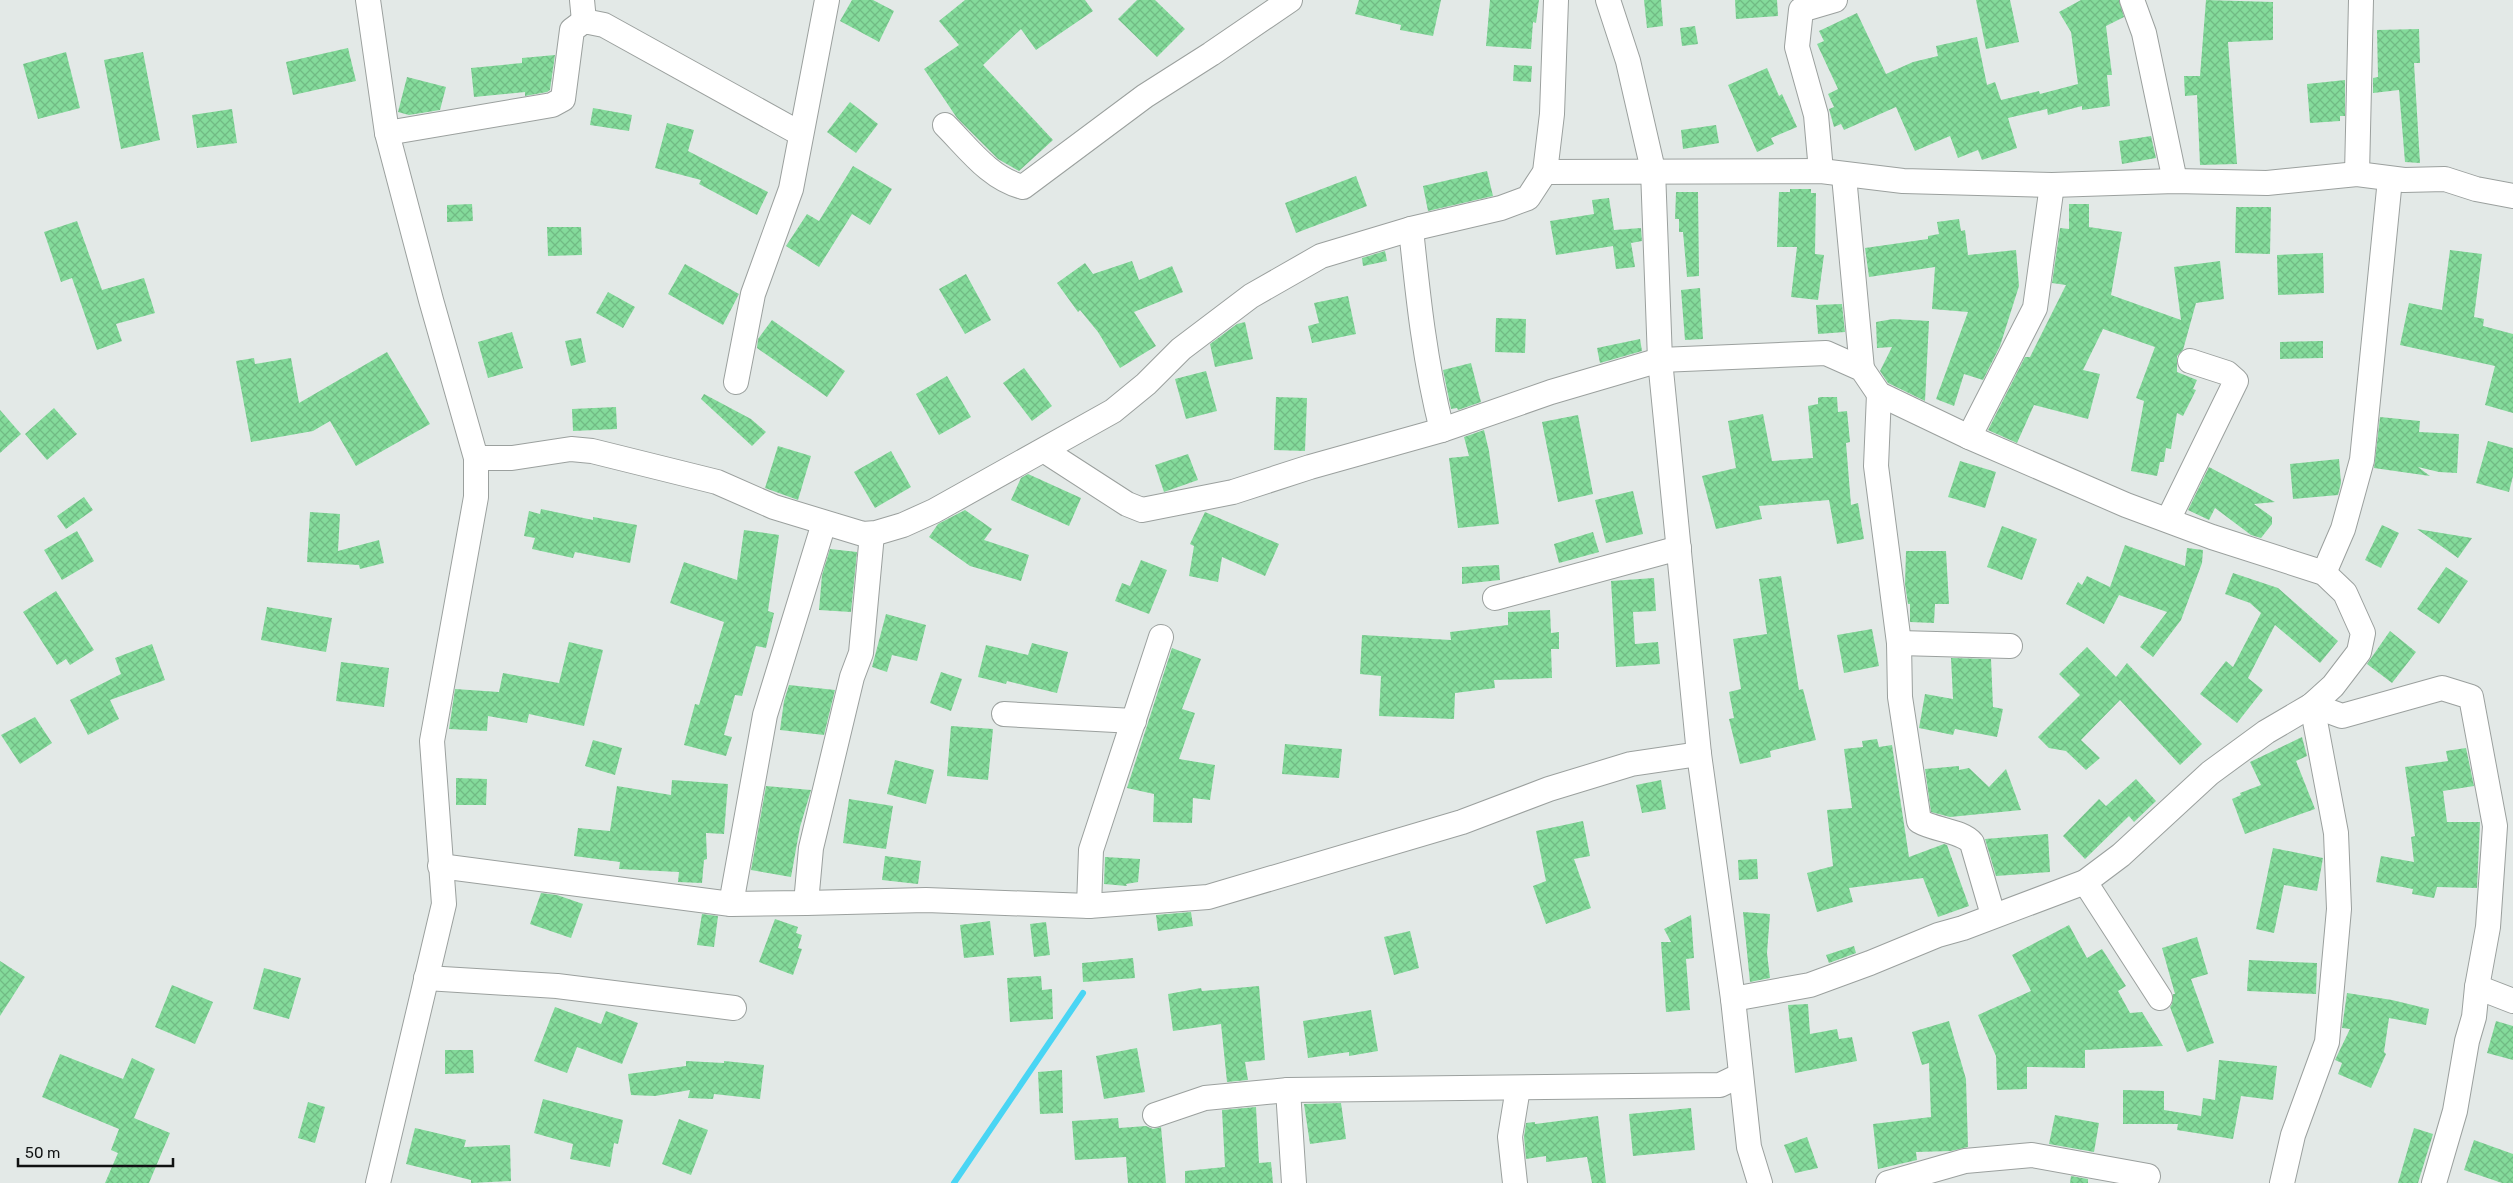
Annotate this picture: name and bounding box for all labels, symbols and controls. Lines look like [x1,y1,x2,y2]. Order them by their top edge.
scale bar [18,1136,172,1168]
text: 50 m [25,1144,60,1162]

